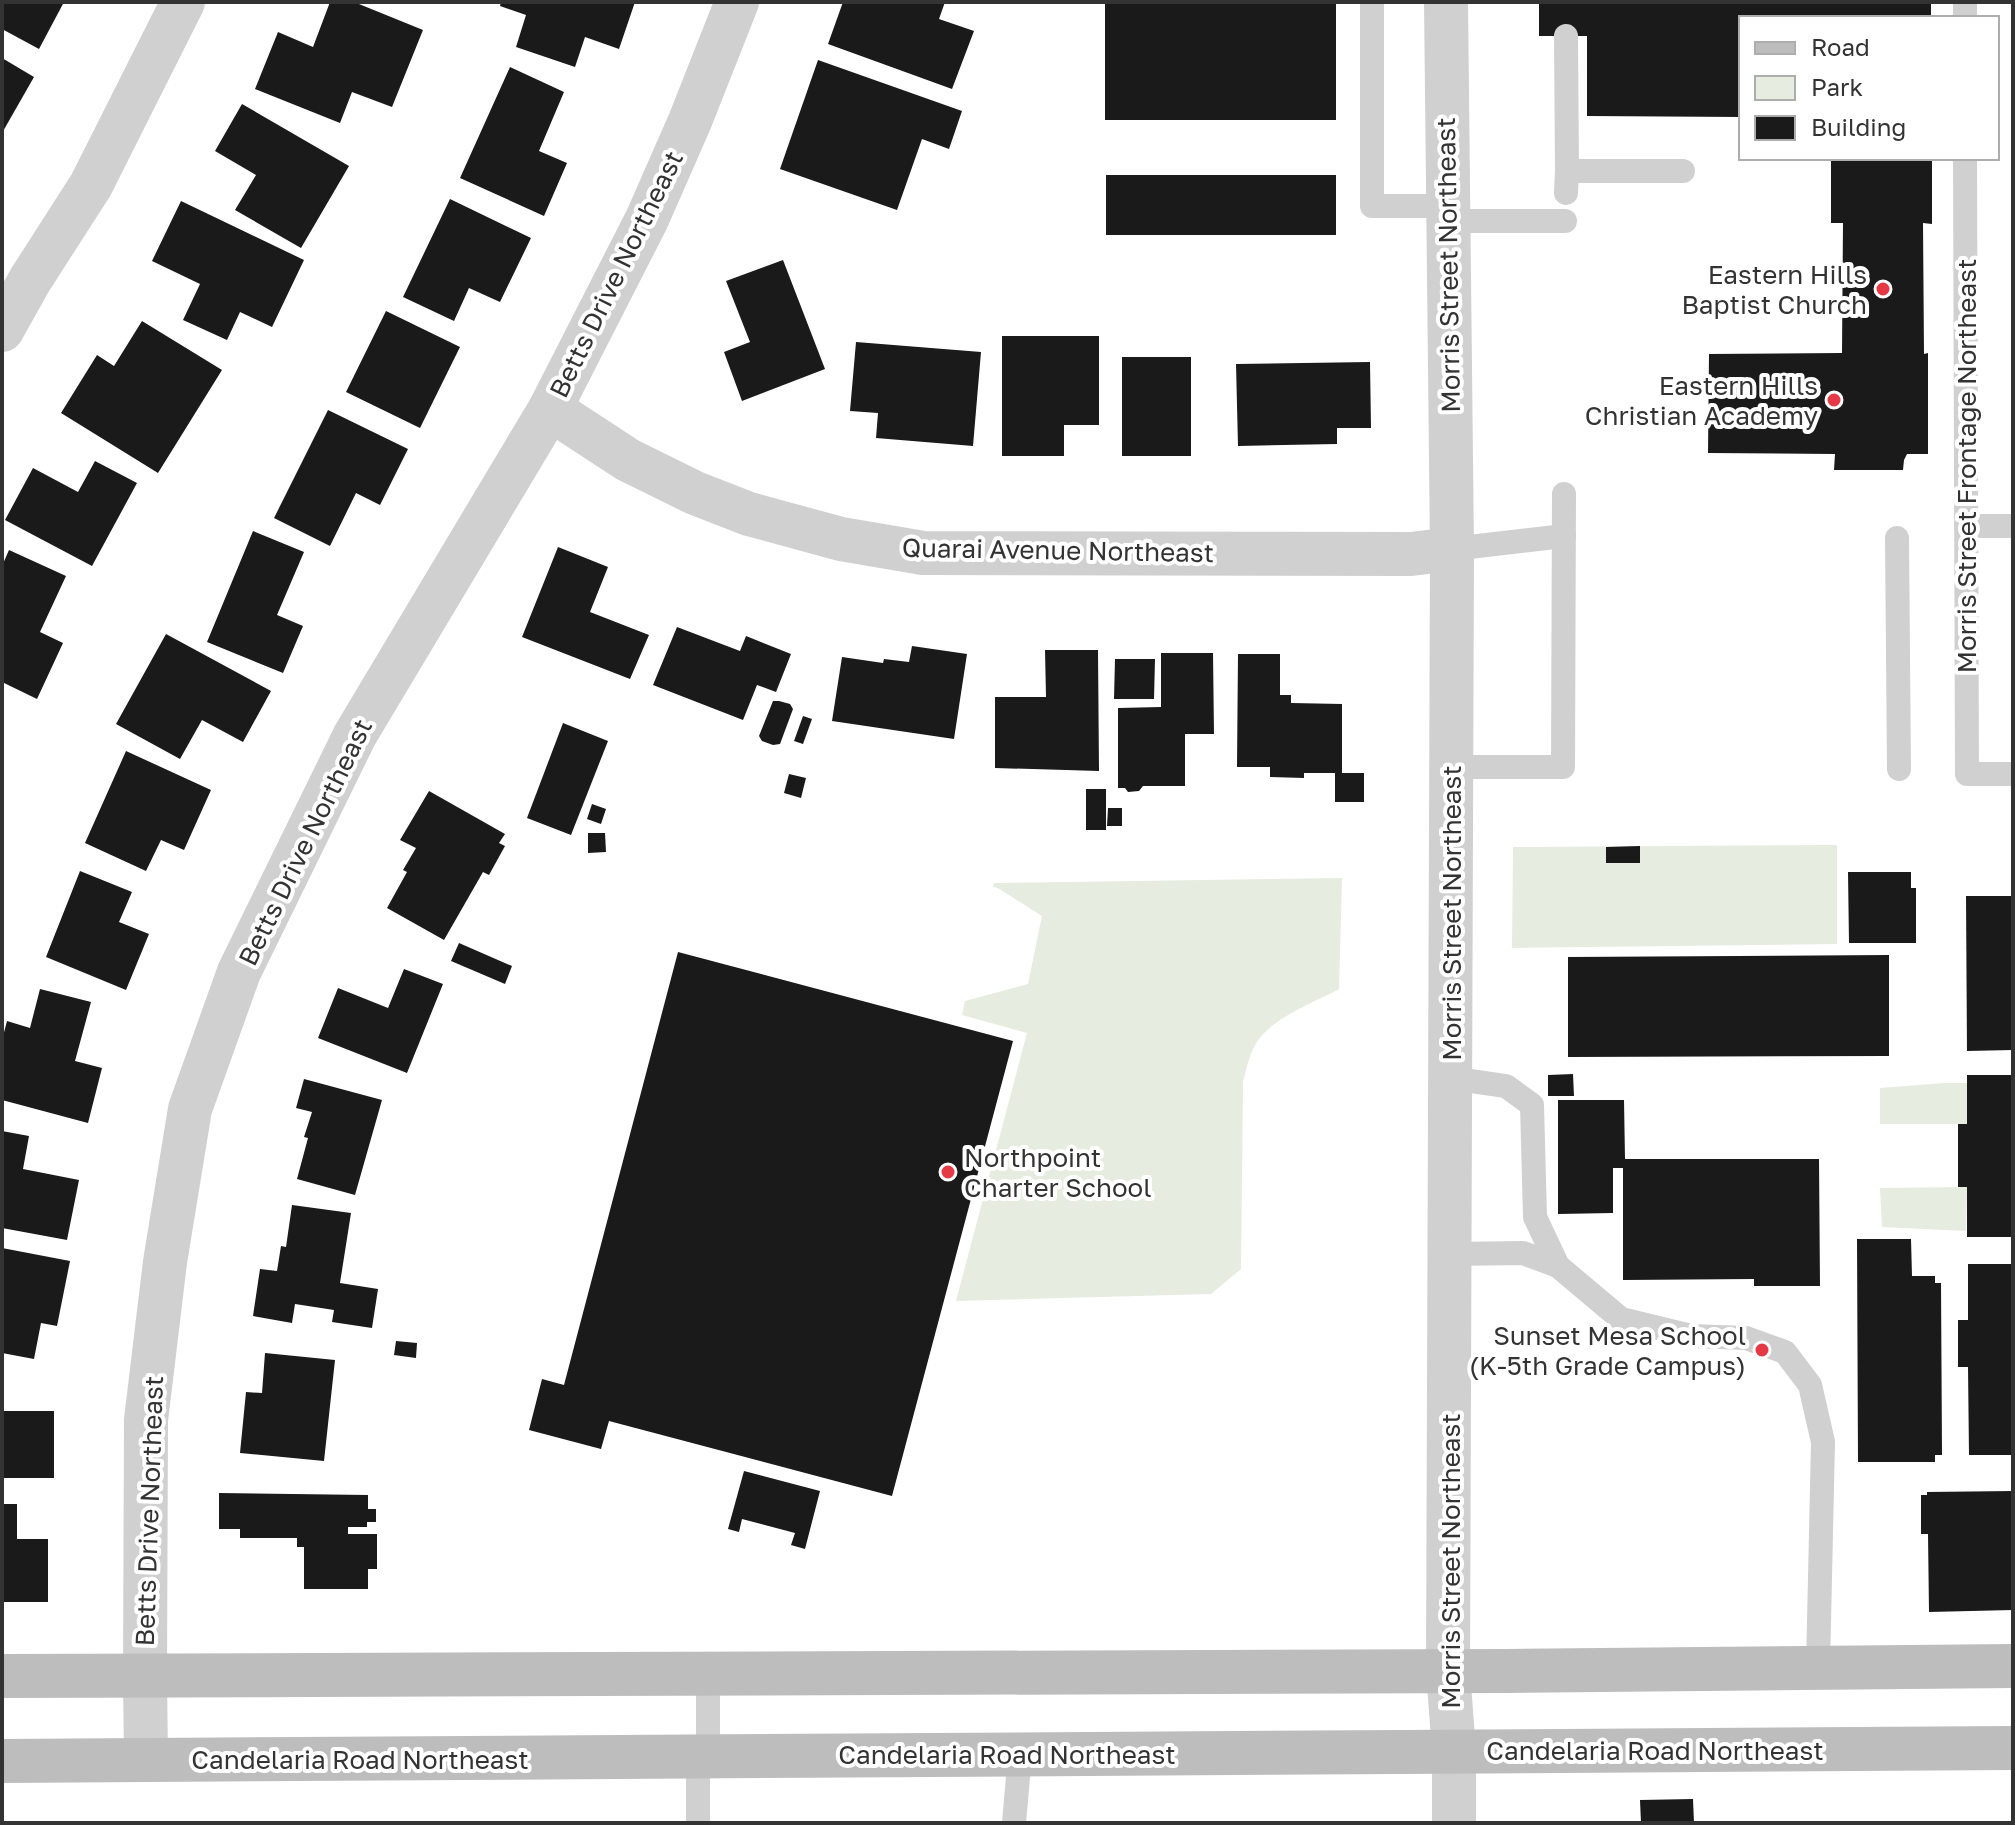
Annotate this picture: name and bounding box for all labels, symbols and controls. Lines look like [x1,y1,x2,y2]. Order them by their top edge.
legend [1739,16,1999,160]
text: Road [1811,32,1870,61]
text: Park [1811,72,1863,101]
text: Building [1811,112,1906,141]
street label: Morris Street Northeast [1430,117,1466,413]
street label: Betts Drive Northeast [543,146,689,402]
place label: Eastern Hills Baptist Church [1681,259,1867,320]
street label: Morris Street Frontage Northeast [1951,259,1982,673]
marker: Eastern Hills Baptist Church [1874,280,1892,298]
place label: Eastern Hills Christian Academy [1585,370,1818,431]
marker: Eastern Hills Christian Academy [1825,391,1843,409]
street label: Quarai Avenue Northeast [902,532,1214,568]
street label: Betts Drive Northeast [232,714,378,970]
street label: Morris Street Northeast [1436,765,1467,1061]
place label: Northpoint Charter School [964,1142,1151,1203]
marker: Northpoint Charter School [939,1163,957,1181]
place label: Sunset Mesa School (K-5th Grade Campus) [1469,1320,1746,1381]
marker: Sunset Mesa School (K-5th Grade Campus) [1753,1341,1771,1359]
street label: Betts Drive Northeast [129,1375,169,1647]
street label: Morris Street Northeast [1435,1413,1466,1709]
street label: Candelaria Road Northeast [1486,1735,1824,1766]
street label: Candelaria Road Northeast [838,1739,1176,1770]
street label: Candelaria Road Northeast [191,1744,529,1775]

